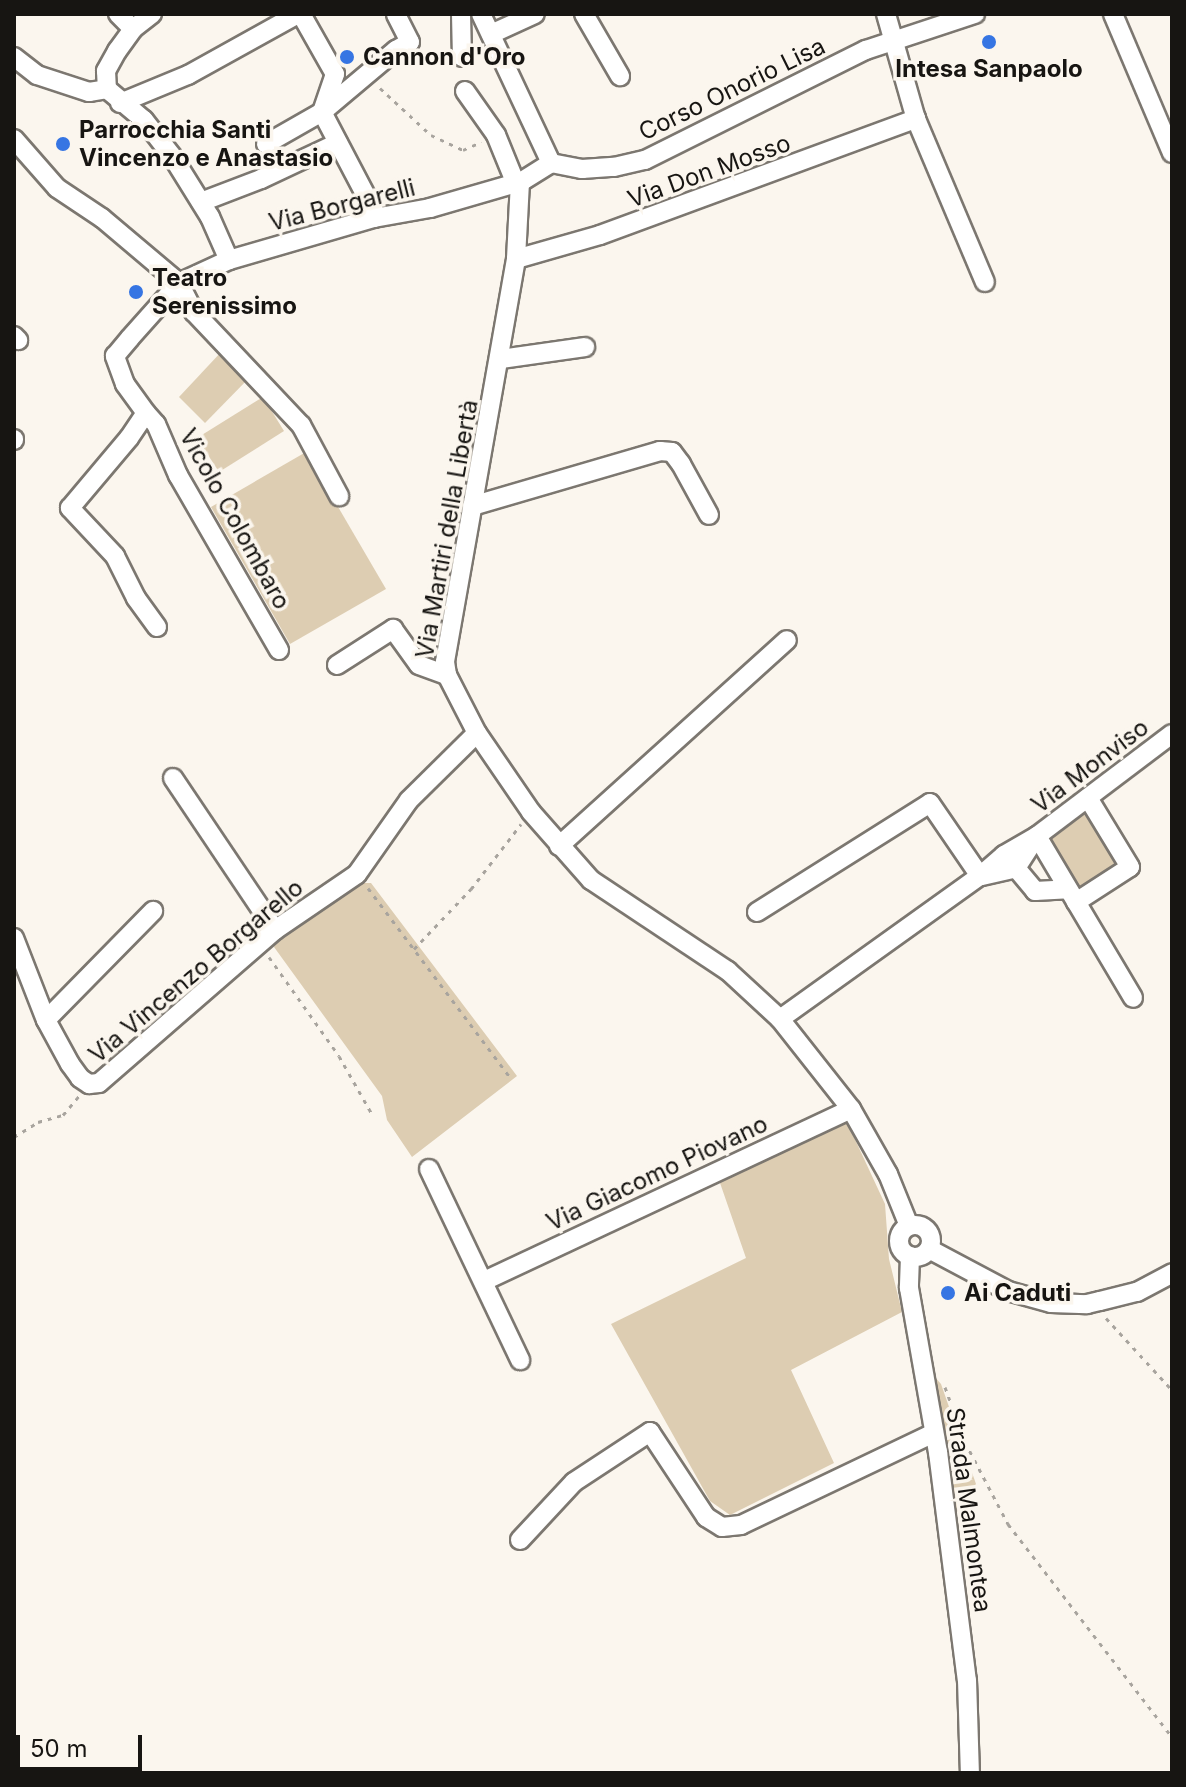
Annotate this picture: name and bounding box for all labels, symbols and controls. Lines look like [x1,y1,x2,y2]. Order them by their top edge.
street label: Corso Onorio Lisa [634,31,830,147]
marker: Intesa Sanpaolo [980,33,998,51]
place label: Cannon d'Oro [363,43,526,71]
marker: Cannon d'Oro [338,48,356,66]
place label: Intesa Sanpaolo [895,55,1083,83]
place label: Parrocchia Santi Vincenzo e Anastasio [79,116,333,172]
street label: Via Don Mosso [624,128,794,214]
marker: Parrocchia Santi Vincenzo e Anastasio [54,135,72,153]
street label: Via Borgarelli [266,173,418,237]
place label: Teatro Serenissimo [152,264,297,320]
marker: Teatro Serenissimo [127,283,145,301]
street label: Via Martiri della Libertà [410,397,484,661]
street label: Vicolo Colombaro [173,424,297,614]
street label: Via Monviso [1026,713,1154,819]
street label: Via Vincenzo Borgarello [83,873,309,1069]
street label: Via Giacomo Piovano [542,1109,772,1237]
place label: Ai Caduti [964,1279,1071,1307]
marker: Ai Caduti [939,1284,957,1302]
street label: Strada Malmontea [940,1406,998,1614]
scale bar [20,1719,146,1769]
text: 50 m [30,1734,88,1763]

